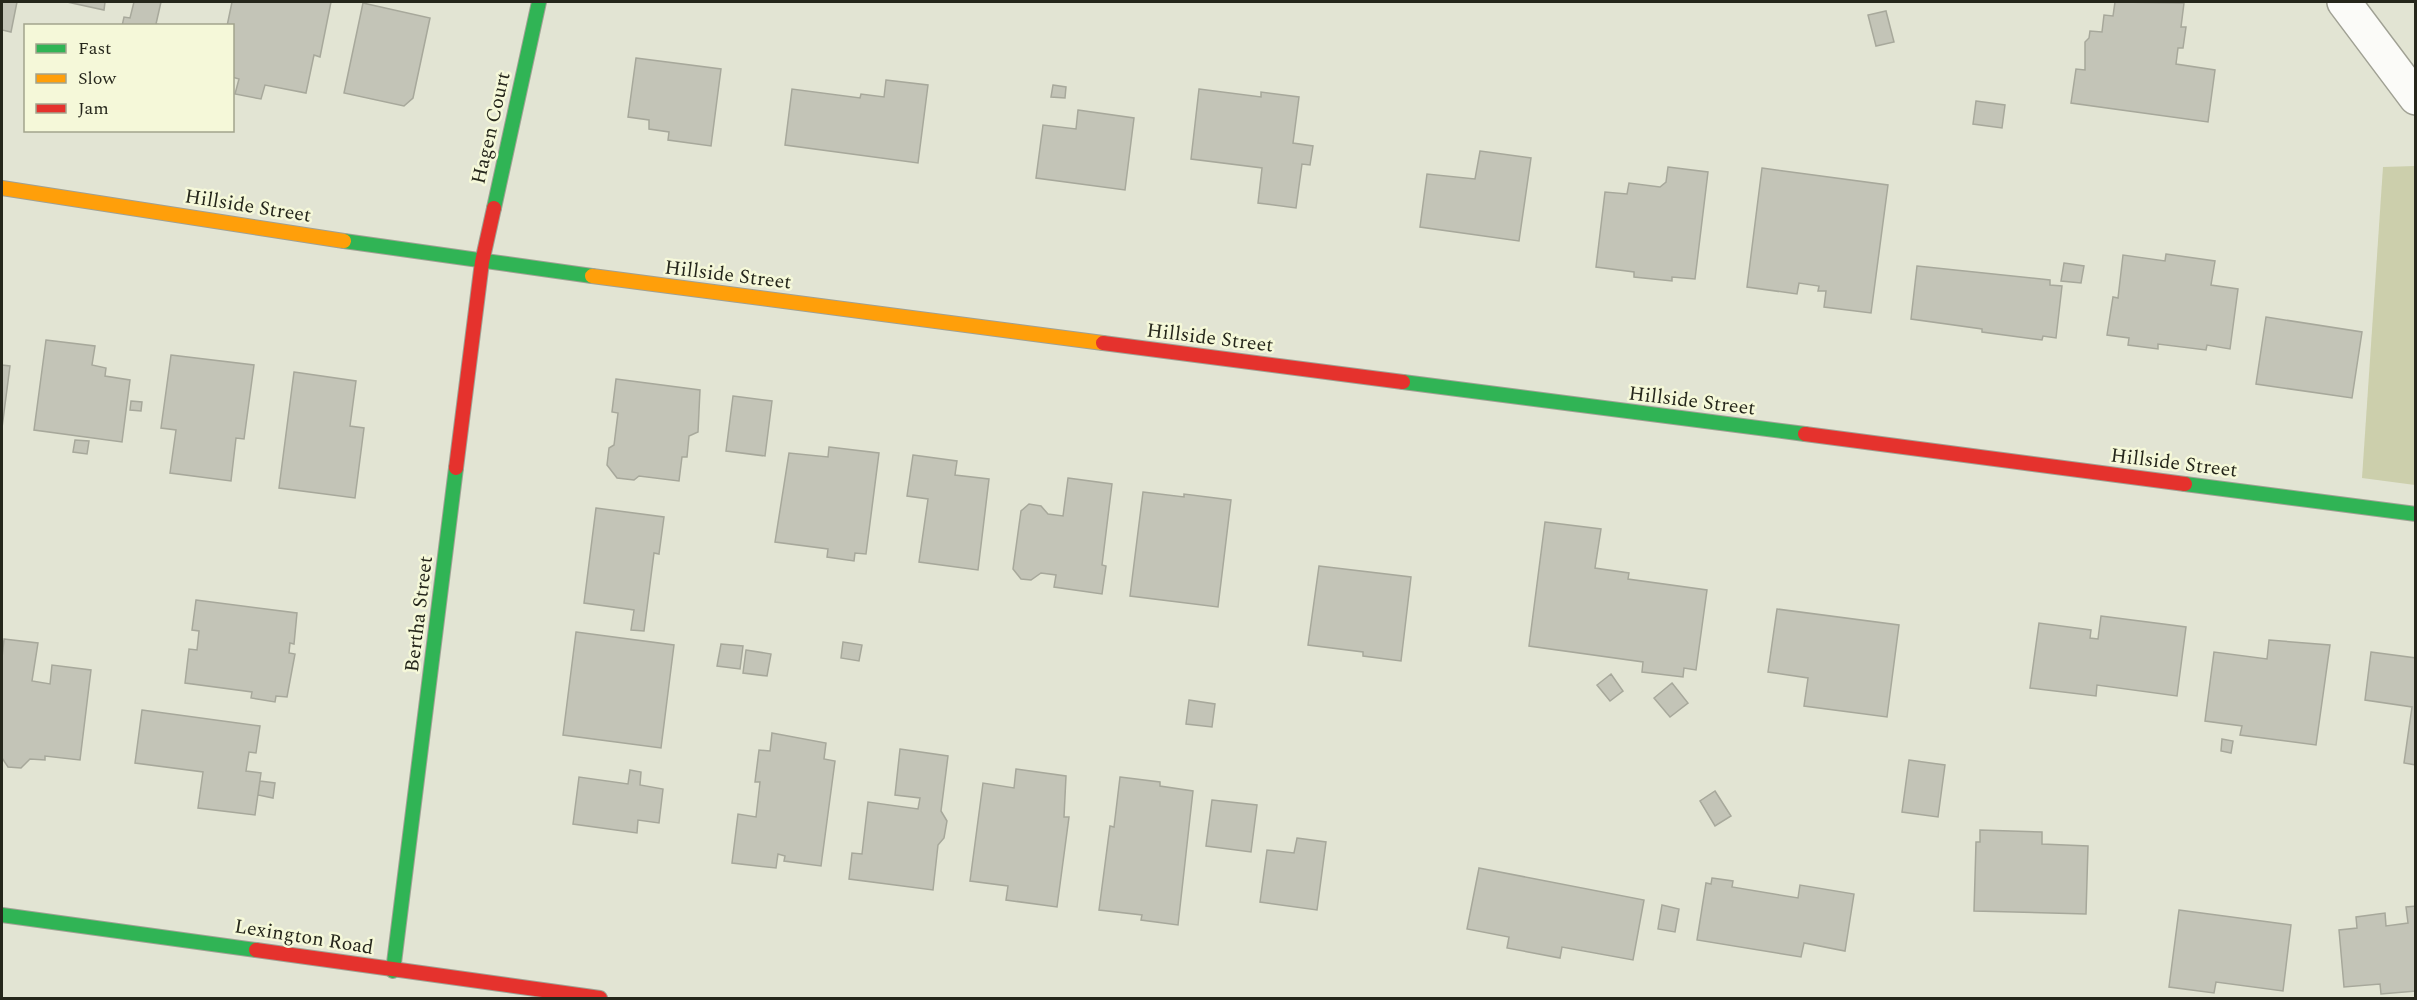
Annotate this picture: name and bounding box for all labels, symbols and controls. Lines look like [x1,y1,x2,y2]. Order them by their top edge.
legend [24,24,234,132]
text: Fast [78,35,111,62]
text: Slow [78,65,117,92]
street label: Hagen Court [464,69,518,187]
text: Jam [78,95,109,122]
street label: Hillside Street [183,181,313,231]
street label: Hillside Street [663,252,793,298]
street label: Hillside Street [1145,315,1275,361]
street label: Hillside Street [1627,378,1757,424]
street label: Hillside Street [2109,440,2239,486]
street label: Bertha Street [397,554,441,674]
street label: Lexington Road [232,911,376,963]

